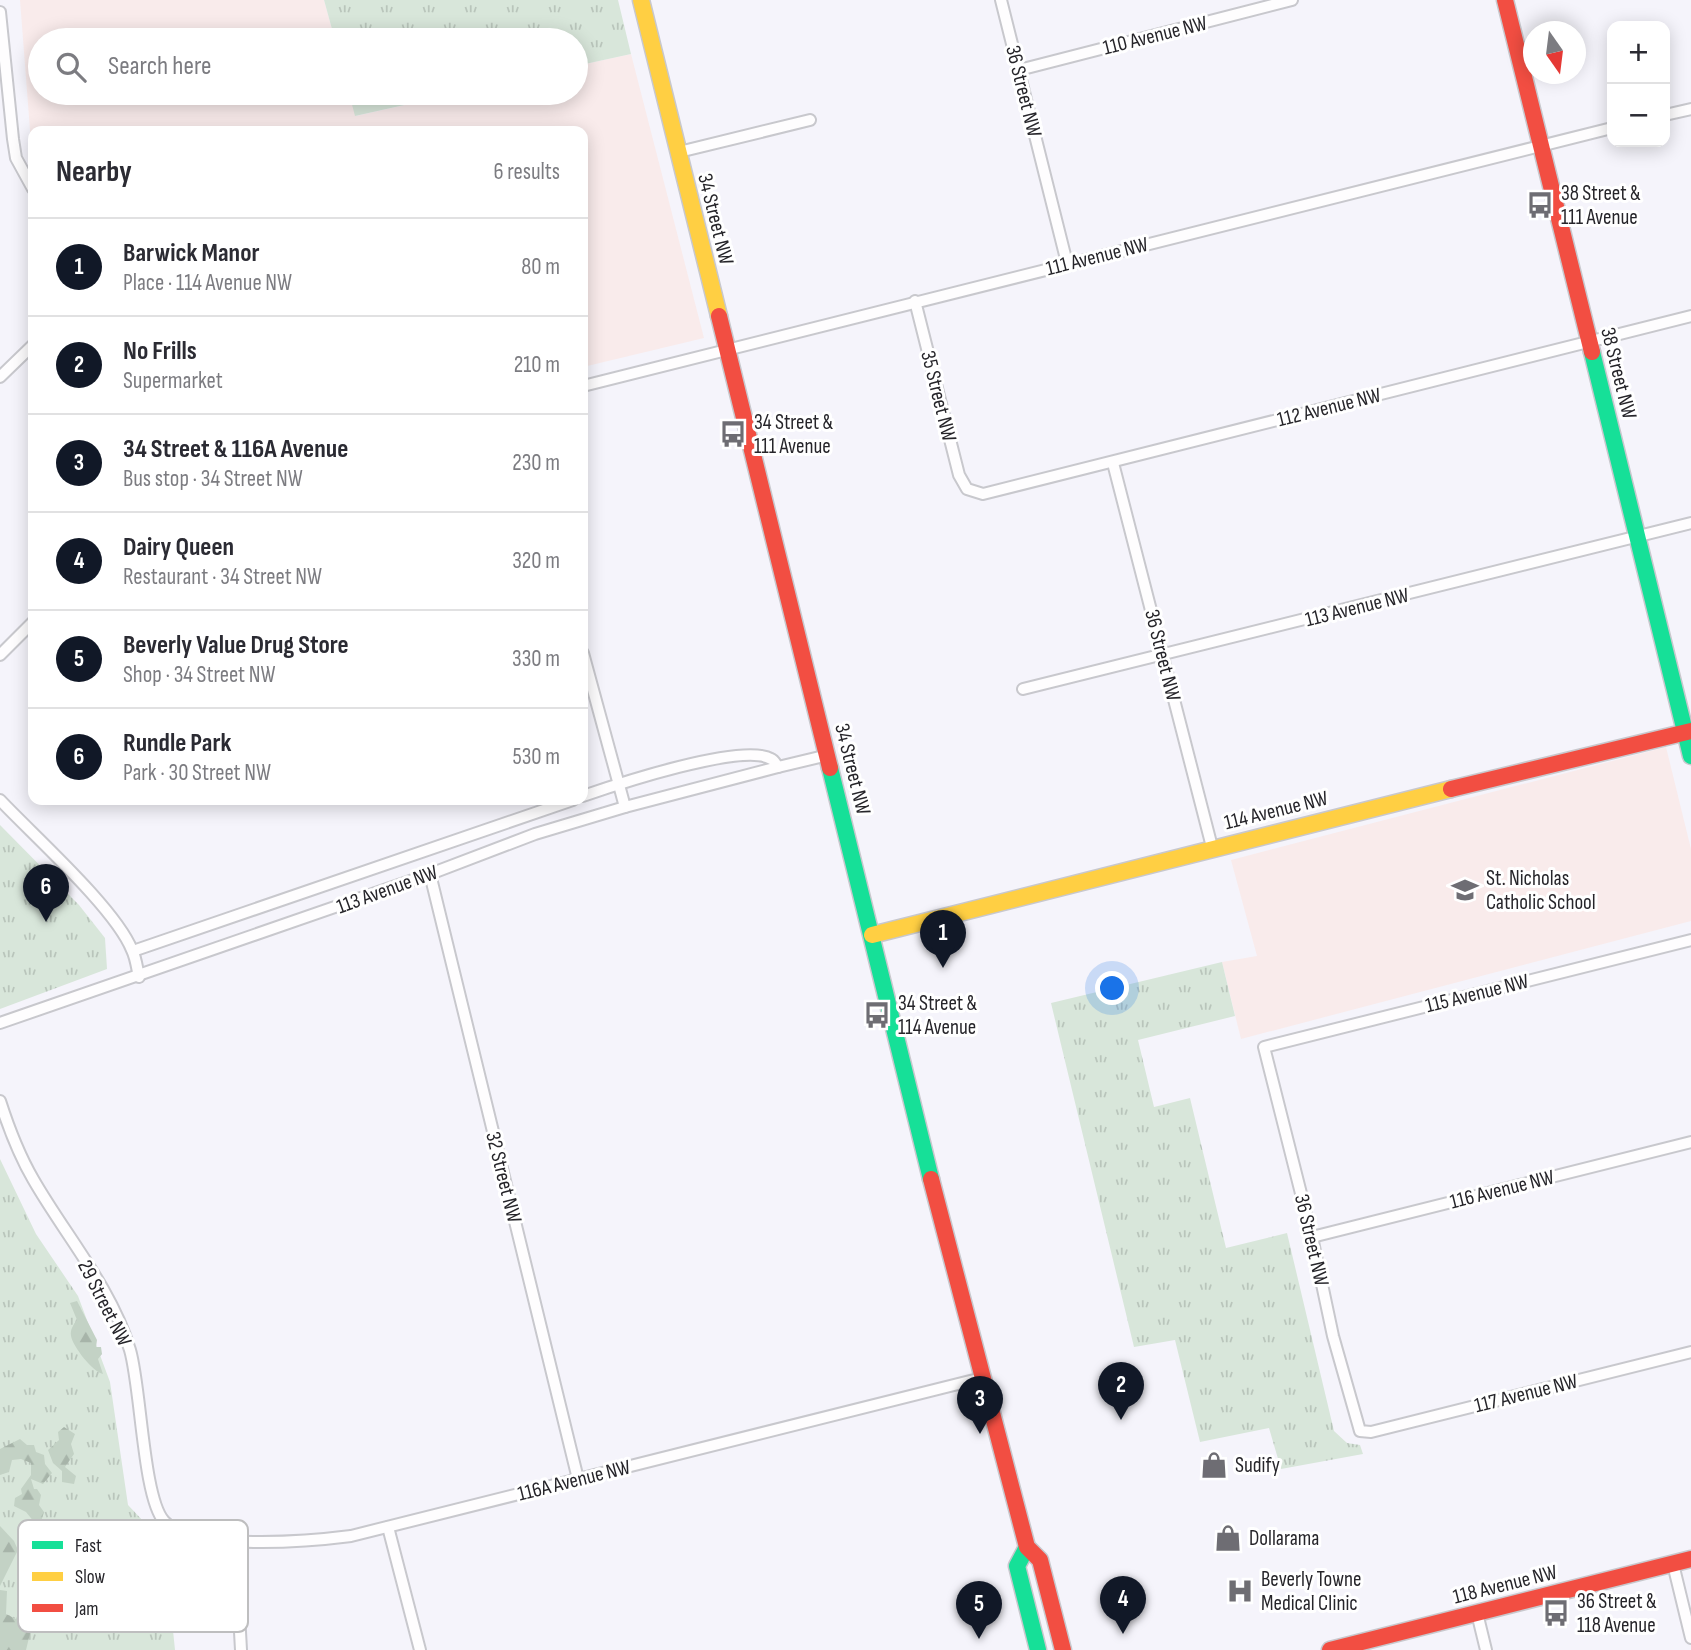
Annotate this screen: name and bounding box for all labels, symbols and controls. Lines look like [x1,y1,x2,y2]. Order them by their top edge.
street label: 110 Avenue NW [1100,10,1210,60]
north arrow [1523,21,1586,84]
map controls [1607,21,1670,147]
button: + [1607,21,1670,84]
search box [28,28,588,105]
street label: 36 Street NW [1000,43,1047,140]
icon: search [52,48,90,86]
text: Search here [108,51,211,82]
button: − [1607,84,1670,147]
text: Nearby [56,154,132,190]
text: 6 results [494,158,560,186]
street label: 34 Street NW [692,171,739,268]
place label: 38 Street & 111 Avenue [1561,181,1641,230]
bus stop icon: 38 Street & 111 Avenue [1525,190,1555,220]
street label: 111 Avenue NW [1043,232,1151,281]
text: Barwick Manor [123,238,260,269]
text: 1 [74,253,84,281]
text: 80 m [521,253,560,281]
text: Place · 114 Avenue NW [123,269,292,297]
street label: 38 Street NW [1595,325,1642,422]
text: No Frills [123,336,197,367]
street label: 35 Street NW [915,348,962,444]
text: 2 [74,351,84,379]
text: 210 m [514,351,560,379]
text: Supermarket [123,367,223,395]
street label: 112 Avenue NW [1275,382,1384,432]
place label: 34 Street & 111 Avenue [754,410,834,459]
bus stop icon: 34 Street & 111 Avenue [718,419,748,449]
text: 34 Street & 116A Avenue [123,434,348,465]
text: 3 [74,449,84,477]
text: 230 m [512,449,560,477]
text: Bus stop · 34 Street NW [123,465,303,493]
text: Dairy Queen [123,532,234,563]
text: 4 [74,547,84,575]
text: 320 m [512,547,560,575]
text: Restaurant · 34 Street NW [123,563,322,591]
street label: 113 Avenue NW [1303,582,1412,632]
street label: 36 Street NW [1139,607,1186,704]
text: Beverly Value Drug Store [123,630,349,661]
text: 5 [74,645,84,673]
text: 330 m [512,645,560,673]
text: Shop · 34 Street NW [123,661,276,689]
street label: 34 Street NW [829,721,876,818]
text: Rundle Park [123,728,231,759]
text: 6 [74,743,84,771]
text: 530 m [512,743,560,771]
text: Park · 30 Street NW [123,759,271,787]
street label: 114 Avenue NW [1222,785,1331,835]
street label: 113 Avenue NW [333,860,442,919]
pin: 6 [23,864,69,922]
place label: St. Nicholas Catholic School [1486,866,1596,915]
school or university icon: St. Nicholas Catholic School [1450,875,1480,905]
pin: 1 [920,910,966,968]
street label: 115 Avenue NW [1423,969,1532,1018]
your location [1095,971,1129,1005]
place label: 34 Street & 114 Avenue [898,991,978,1040]
bus stop icon: 34 Street & 114 Avenue [862,1000,892,1030]
street label: 32 Street NW [480,1129,527,1226]
street label: 116 Avenue NW [1448,1164,1557,1214]
street label: 36 Street NW [1289,1192,1334,1289]
street label: 29 Street NW [72,1256,137,1351]
pin: 2 [1098,1362,1144,1420]
street label: 117 Avenue NW [1472,1369,1581,1418]
pin: 3 [957,1376,1003,1434]
shop icon: Sudify [1199,1450,1229,1480]
place label: Sudify [1235,1453,1280,1478]
street label: 116A Avenue NW [515,1454,633,1507]
legend [18,1520,248,1632]
shop icon: Dollarama [1213,1523,1243,1553]
place label: Dollarama [1249,1526,1319,1551]
text: Fast [75,1535,102,1558]
street label: 118 Avenue NW [1451,1559,1560,1609]
text: Slow [75,1566,105,1589]
place label: Beverly Towne Medical Clinic [1261,1567,1361,1616]
pin: 4 [1100,1576,1146,1634]
hospital icon: Beverly Towne Medical Clinic [1225,1576,1255,1606]
pin: 5 [956,1581,1002,1639]
place label: 36 Street & 118 Avenue [1577,1589,1657,1638]
text: Jam [74,1598,98,1621]
bus stop icon: 36 Street & 118 Avenue [1541,1598,1571,1628]

